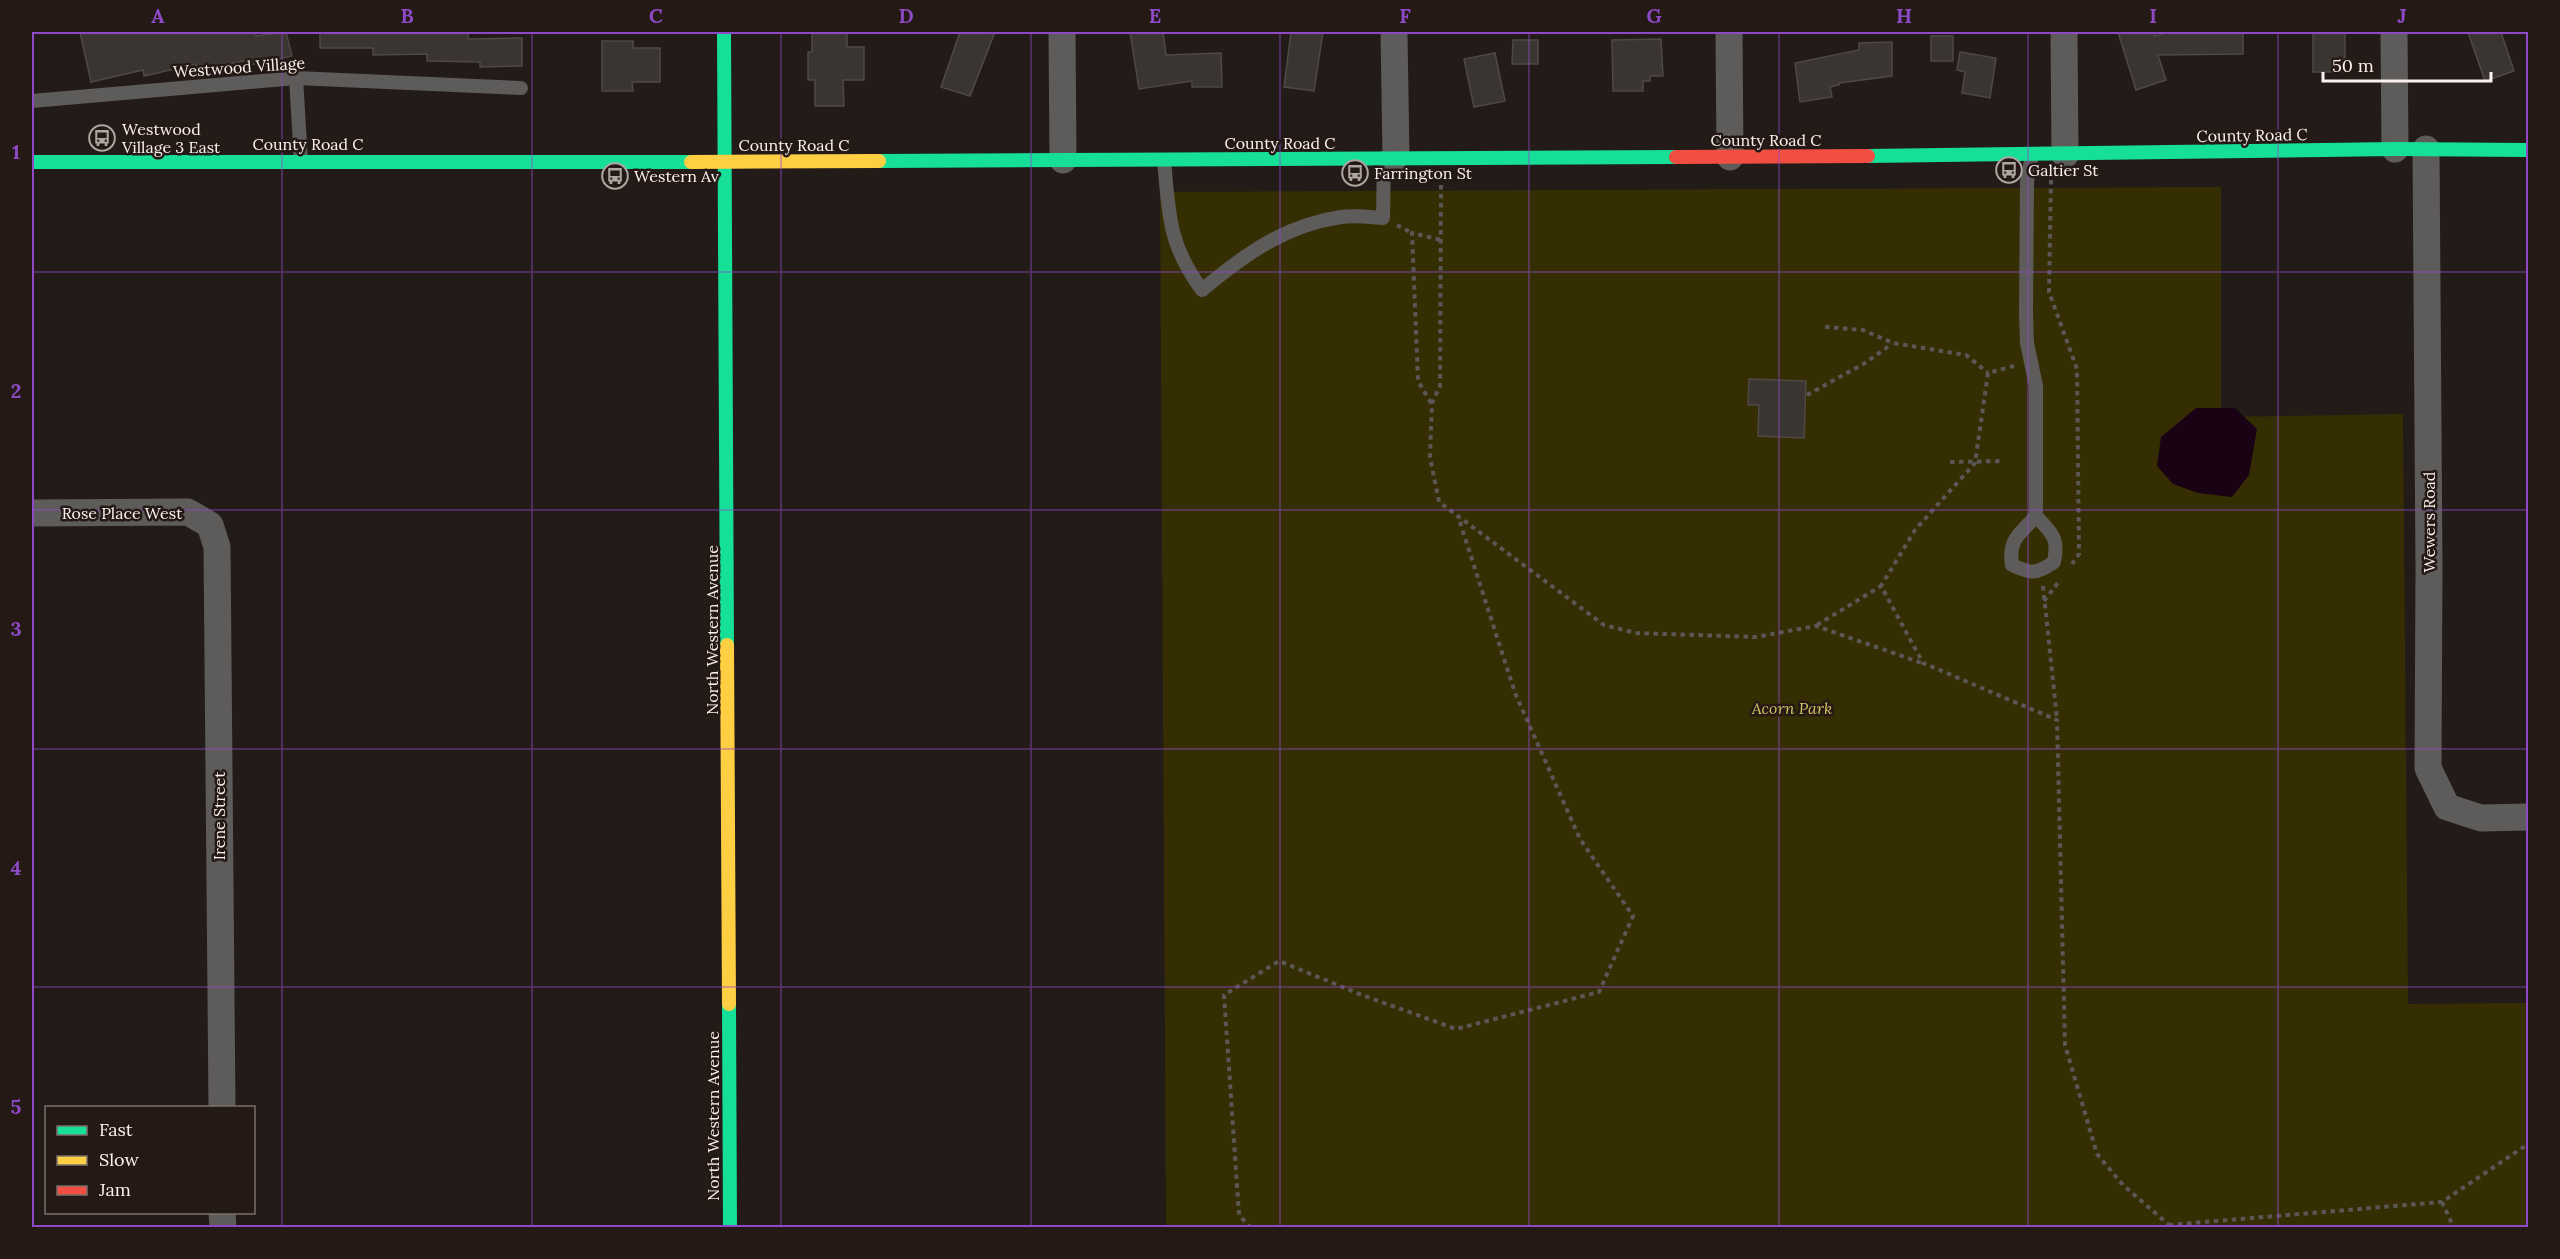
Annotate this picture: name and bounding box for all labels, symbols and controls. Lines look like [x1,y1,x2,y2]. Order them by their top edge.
text: A [151,3,165,28]
text: B [400,3,414,28]
text: C [649,3,663,28]
text: D [898,3,914,28]
text: E [1149,3,1161,28]
text: F [1399,3,1411,28]
text: G [1646,3,1662,28]
text: H [1896,3,1912,28]
text: I [2149,3,2157,28]
text: J [2397,3,2407,28]
scale bar [2323,45,2491,83]
street label: Westwood Village [172,52,306,82]
text: 50 m [2332,54,2374,77]
place label: Westwood Village 3 East [121,119,221,157]
bus stop icon: Westwood Village 3 East [87,123,117,153]
street label: County Road C [2196,124,2308,146]
street label: County Road C [1710,130,1822,150]
street label: County Road C [1224,133,1336,153]
street label: County Road C [252,134,364,154]
street label: County Road C [738,135,850,155]
text: 1 [12,139,20,164]
bus stop icon: Galtier St [1994,155,2024,185]
bus stop icon: Farrington St [1340,158,1370,188]
place label: Galtier St [2028,160,2099,180]
bus stop icon: Western Av [600,161,630,191]
place label: Farrington St [1374,163,1473,183]
place label: Western Av [634,166,720,186]
text: 2 [11,378,21,403]
street label: Wewers Road [2419,471,2439,572]
street label: Rose Place West [62,503,183,523]
street label: North Western Avenue [702,545,722,715]
text: 3 [10,616,22,641]
park label: Acorn Park [1751,698,1832,718]
street label: Irene Street [209,771,229,860]
text: 4 [11,855,22,880]
street label: North Western Avenue [703,1031,723,1201]
text: 5 [11,1094,22,1119]
legend [45,1106,255,1214]
text: Fast [99,1118,133,1141]
text: Slow [99,1148,139,1171]
text: Jam [98,1178,131,1201]

